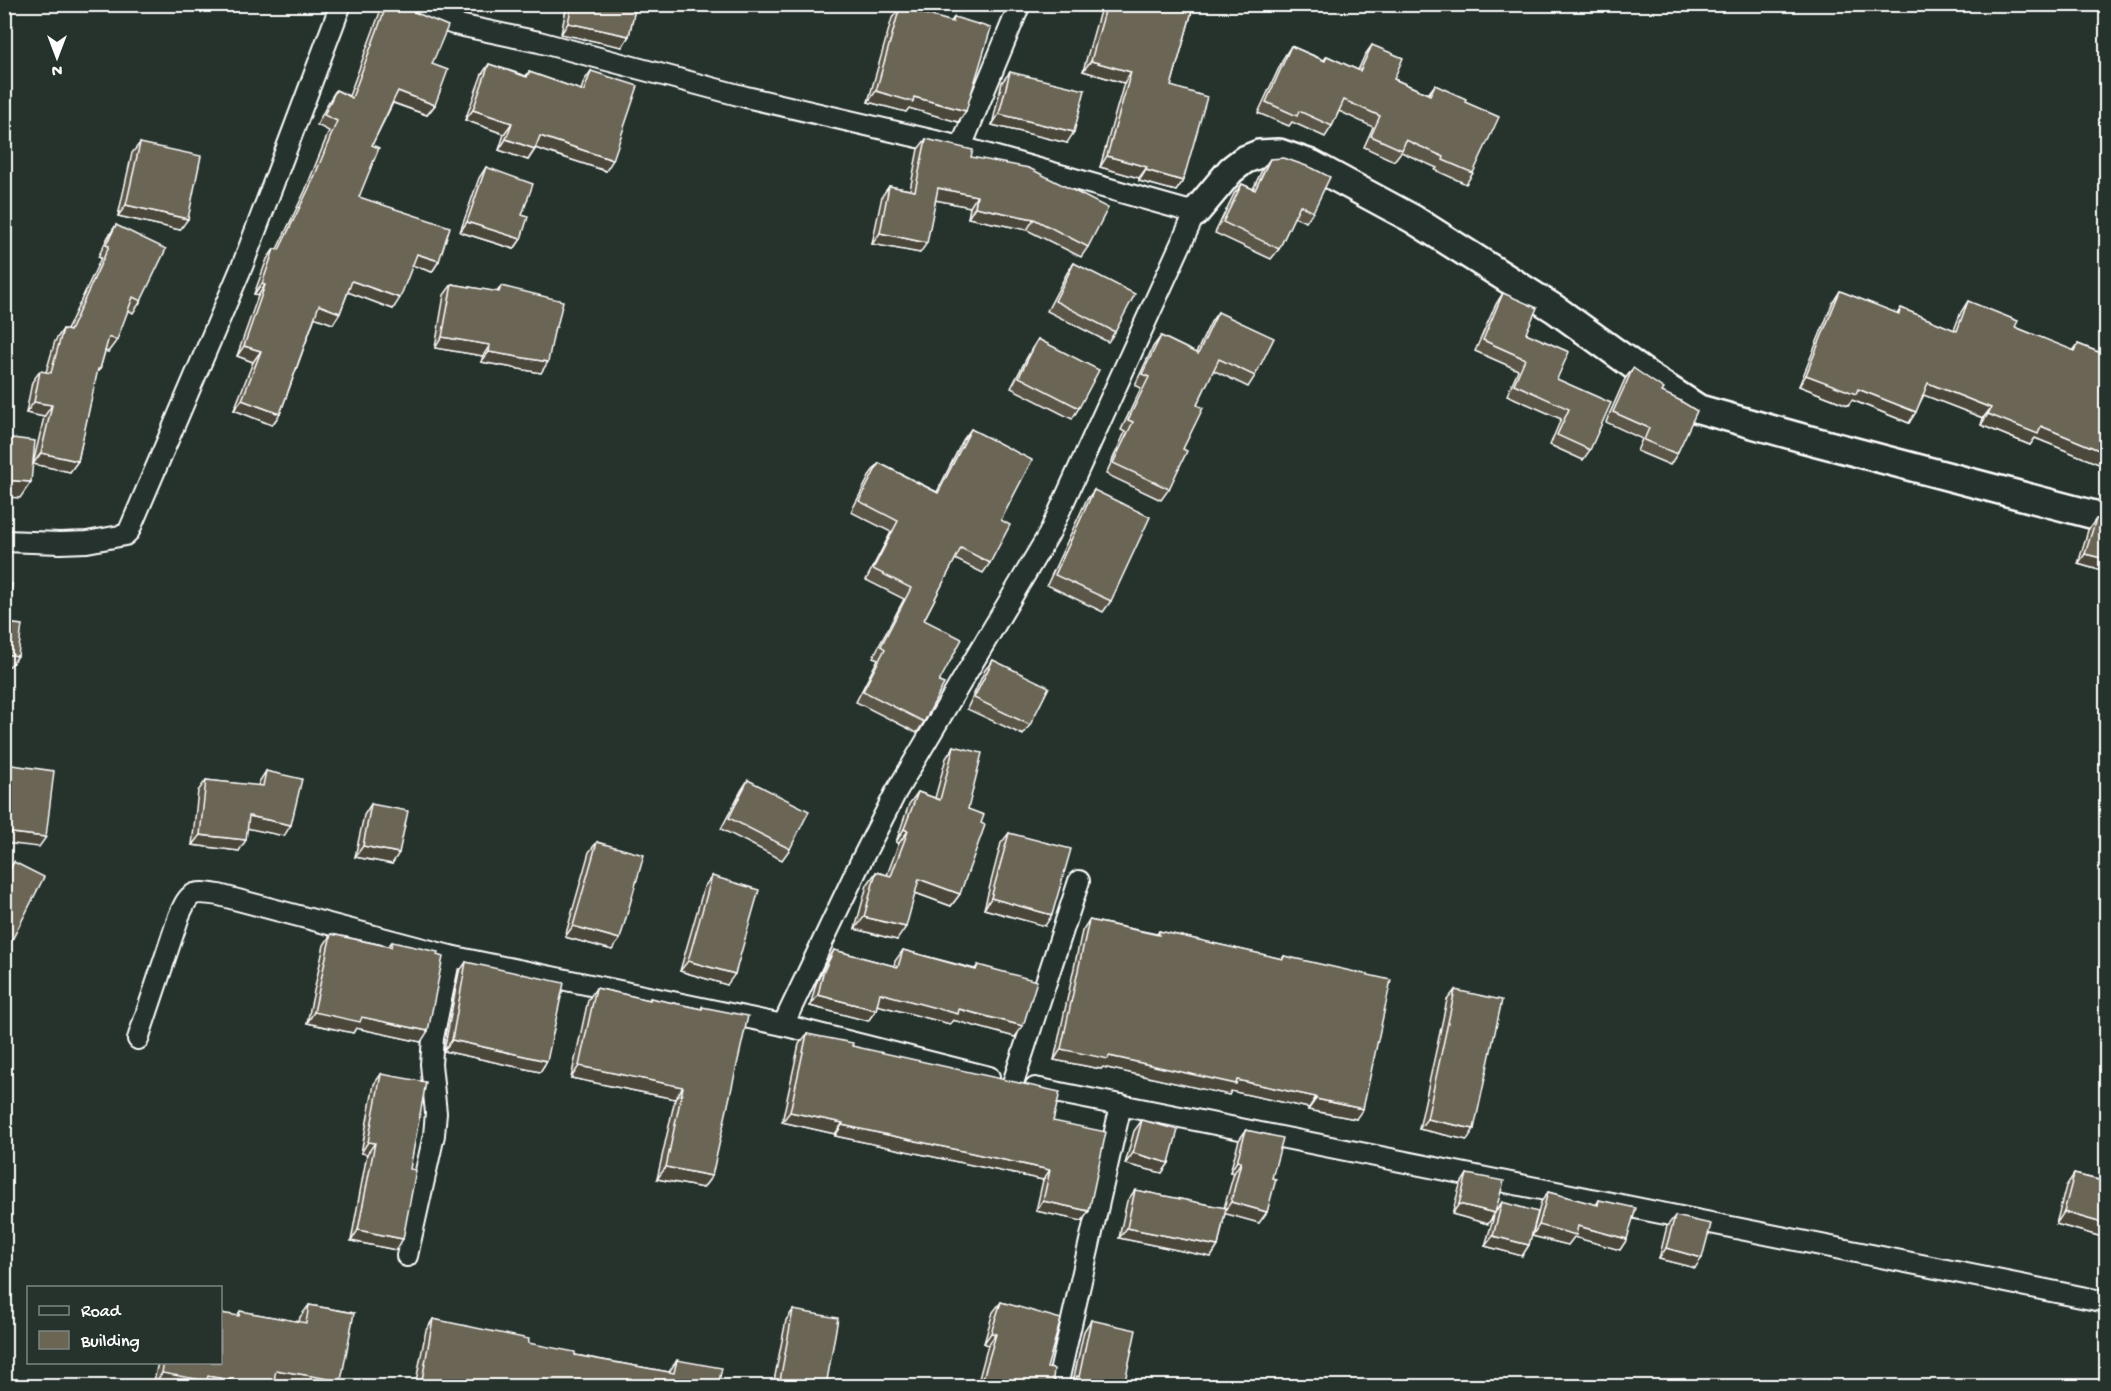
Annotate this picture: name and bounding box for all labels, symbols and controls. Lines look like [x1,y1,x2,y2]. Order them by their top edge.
north arrow [27,27,87,87]
text: N [51,59,62,78]
legend [27,1286,222,1364]
text: Road [81,1302,122,1323]
text: Building [80,1332,140,1353]

